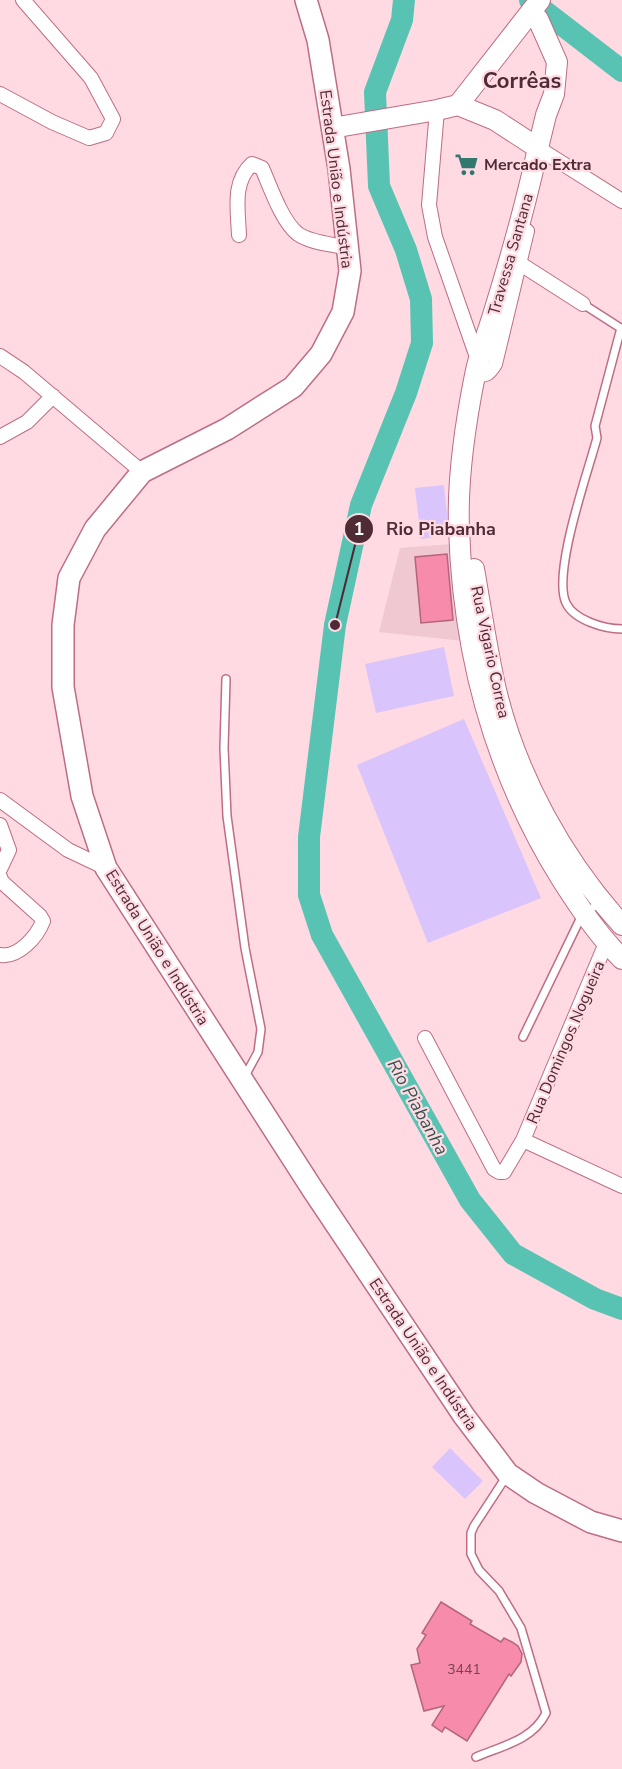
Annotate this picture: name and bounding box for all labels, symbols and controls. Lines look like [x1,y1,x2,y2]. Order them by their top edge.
district label: Corrêas [483,66,561,96]
street label: Estrada União e Indústria [314,89,358,270]
supermarket icon: Mercado Extra [453,151,479,177]
place label: Mercado Extra [484,154,591,176]
street label: Travessa Santana [483,191,539,318]
callout: Rio Piabanha [344,511,508,547]
text: 1 [354,517,364,541]
text: Rio Piabanha [386,517,496,541]
street label: Rua Vigario Correa [465,584,515,720]
street label: Estrada União e Indústria [100,866,214,1030]
street label: Rua Domingos Nogueira [522,958,610,1127]
water label: Rio Piabanha [382,1055,454,1159]
street label: Estrada União e Indústria [364,1274,483,1435]
house number: 3441 [447,1660,481,1679]

